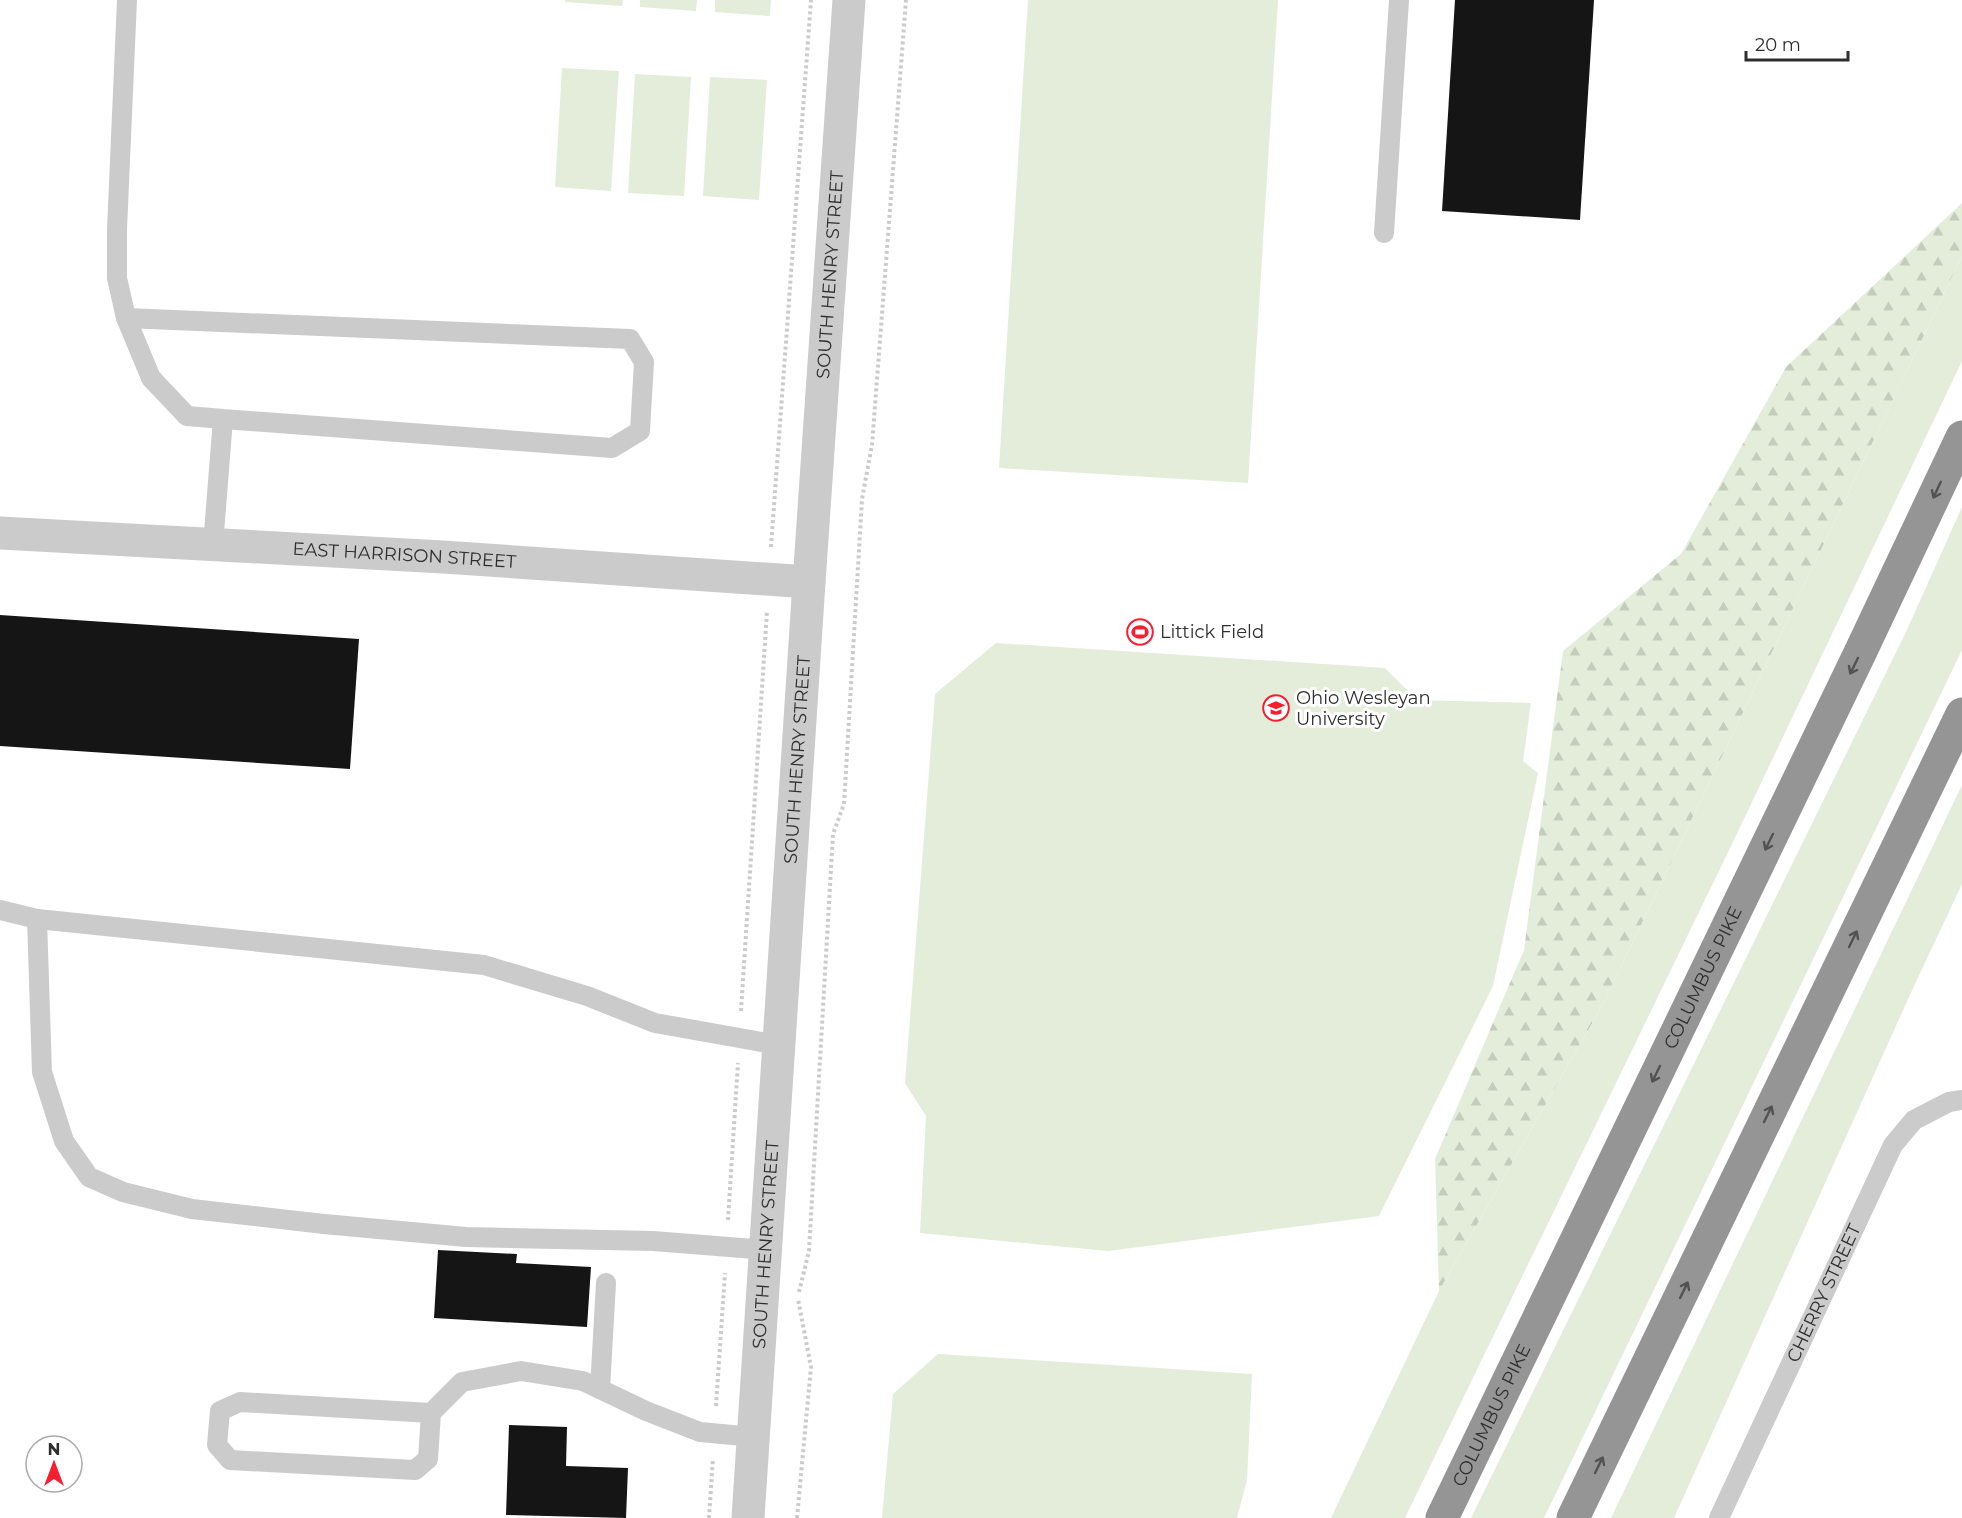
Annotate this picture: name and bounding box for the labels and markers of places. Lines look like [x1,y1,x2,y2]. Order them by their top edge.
sports icon: Littick Field [1125,617,1155,647]
place label: Littick Field [1160,621,1264,643]
place label: Ohio Wesleyan University [1296,687,1431,730]
school or university icon: Ohio Wesleyan University [1261,693,1291,723]

